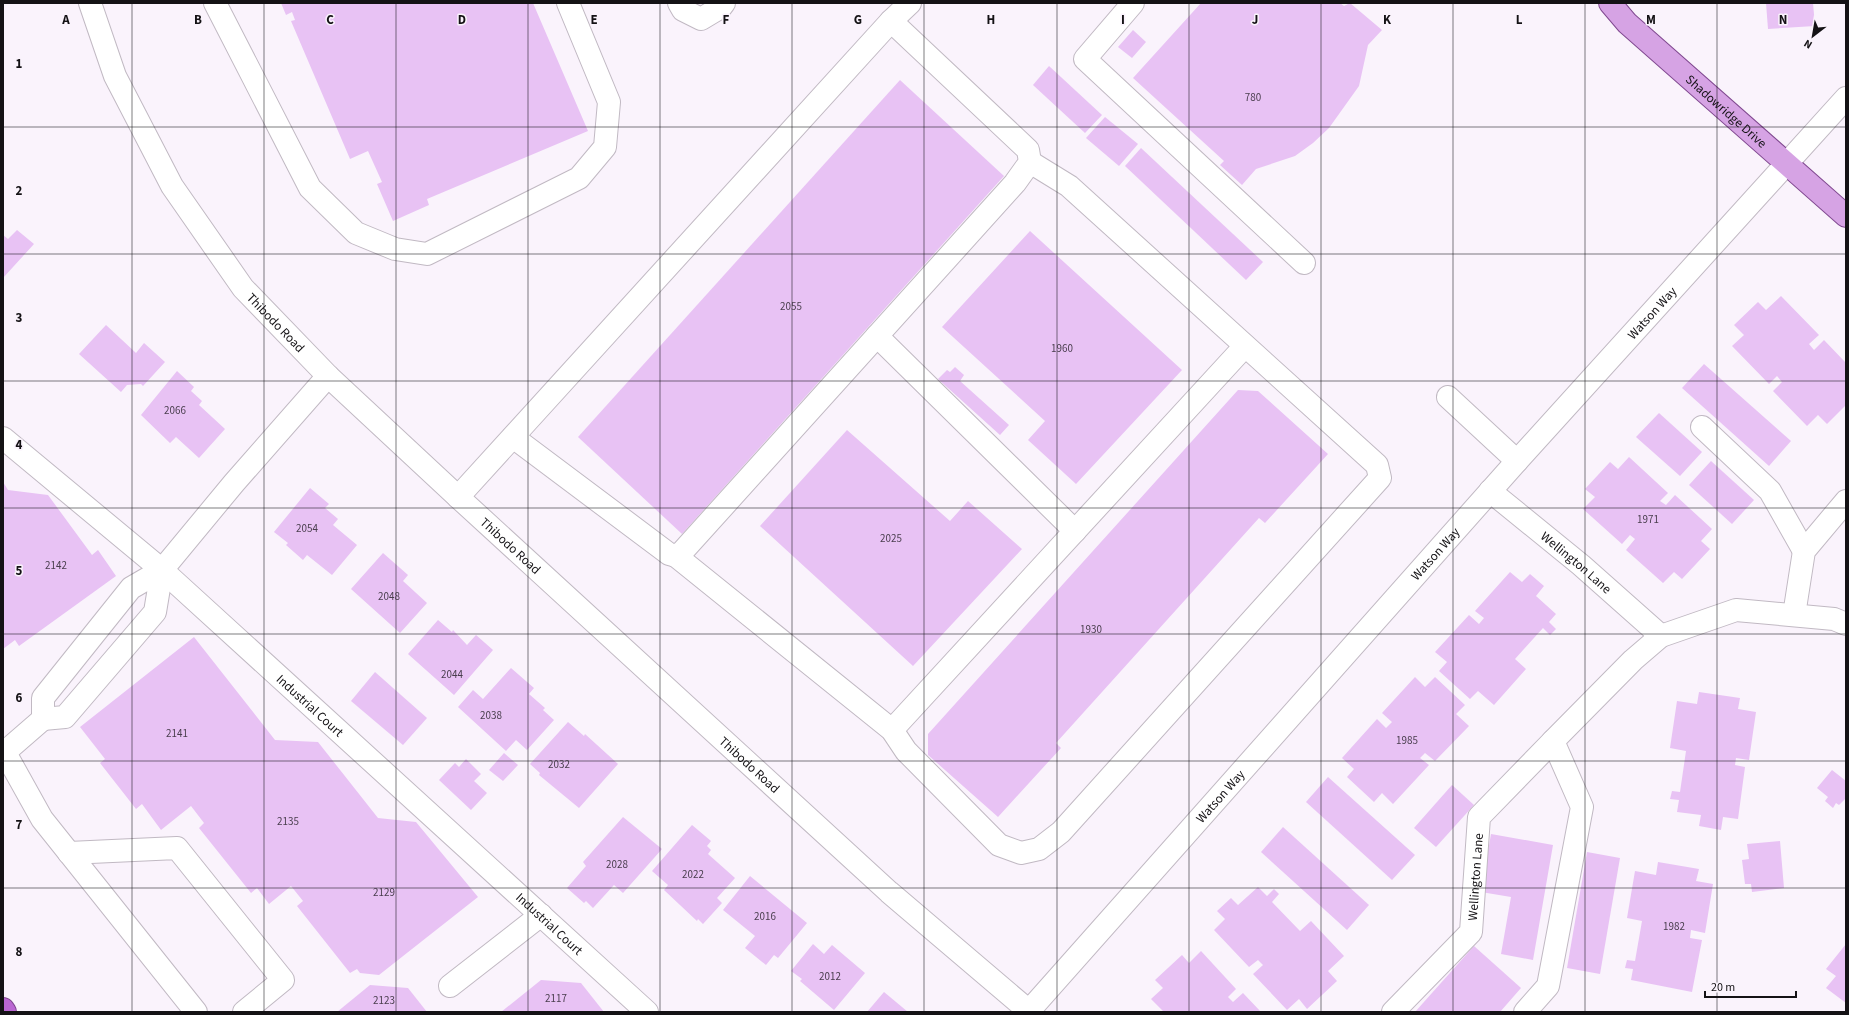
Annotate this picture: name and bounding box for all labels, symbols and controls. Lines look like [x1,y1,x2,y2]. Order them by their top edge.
text: A [61,11,70,29]
text: B [194,11,202,29]
text: C [326,11,334,29]
text: D [458,11,466,29]
text: E [590,11,598,29]
text: F [723,11,730,29]
text: G [854,11,862,29]
text: H [987,11,995,29]
text: I [1121,11,1125,29]
text: J [1252,11,1258,29]
text: K [1383,11,1392,29]
text: L [1516,11,1523,29]
text: M [1646,11,1656,29]
text: N [1779,11,1787,29]
north arrow [1793,16,1833,56]
text: N [1801,36,1815,52]
text: 1 [16,55,23,73]
street label: Shadowridge Drive [1681,71,1770,152]
house number: 780 [1245,90,1261,105]
text: 2 [16,182,23,200]
street label: Watson Way [1624,283,1681,344]
street label: Thibodo Road [242,289,308,357]
house number: 2055 [780,299,802,314]
text: 3 [16,309,23,327]
house number: 1960 [1051,341,1073,356]
house number: 2066 [164,403,186,418]
text: 4 [16,436,23,454]
house number: 1971 [1637,512,1659,527]
street label: Thibodo Road [476,514,544,579]
house number: 2054 [296,521,318,536]
street label: Watson Way [1407,524,1464,585]
street label: Wellington Lane [1537,528,1615,598]
house number: 2025 [880,531,902,546]
house number: 2142 [45,558,67,573]
text: 5 [16,562,23,580]
house number: 2048 [378,589,400,604]
house number: 1930 [1080,622,1102,637]
house number: 2044 [441,667,463,682]
street label: Industrial Court [272,671,348,742]
text: 6 [16,689,23,707]
house number: 2038 [480,708,502,723]
house number: 2141 [166,726,188,741]
street label: Thibodo Road [715,733,783,798]
house number: 1985 [1396,733,1418,748]
house number: 2032 [548,757,570,772]
street label: Watson Way [1192,766,1249,827]
house number: 2135 [277,814,299,829]
text: 7 [16,816,23,834]
street label: Wellington Lane [1464,833,1488,921]
house number: 2028 [606,857,628,872]
house number: 2022 [682,867,704,882]
house number: 2129 [373,885,395,900]
street label: Industrial Court [512,889,587,960]
house number: 2016 [754,909,776,924]
house number: 1982 [1663,919,1685,934]
text: 8 [16,943,23,961]
house number: 2012 [819,969,841,984]
scale bar [1705,973,1796,999]
text: 20 m [1711,979,1735,996]
house number: 2117 [545,991,567,1006]
house number: 2123 [373,993,395,1008]

